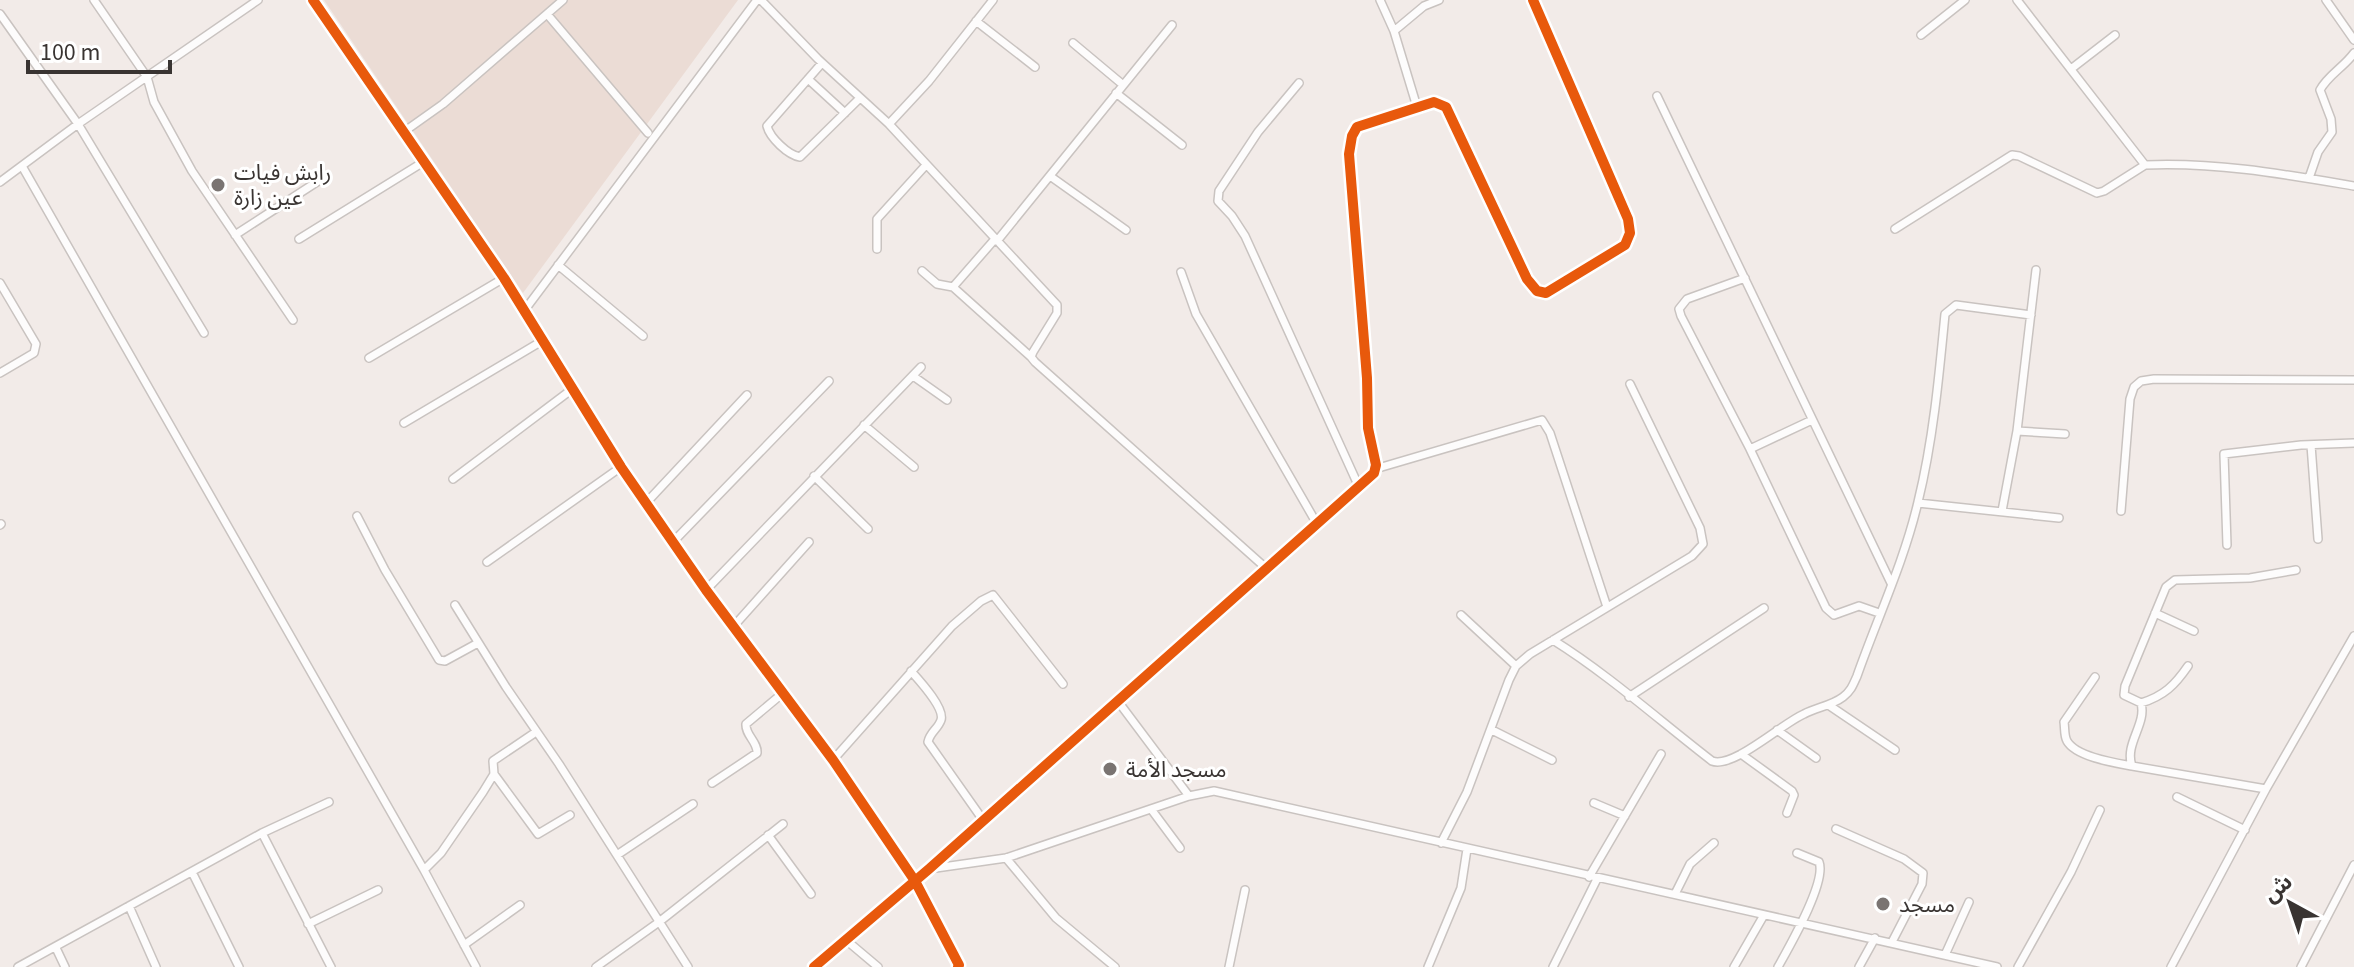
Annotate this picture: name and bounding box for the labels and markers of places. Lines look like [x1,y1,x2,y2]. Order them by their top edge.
place label: رابش فيات عين زارة [234,157,331,214]
marker: رابش فيات عين زارة [209,176,227,194]
place label: مسجد الأمة [1126,754,1227,786]
marker: مسجد الأمة [1101,760,1119,778]
place label: مسجد [1899,889,1955,921]
marker: مسجد [1874,895,1892,913]

